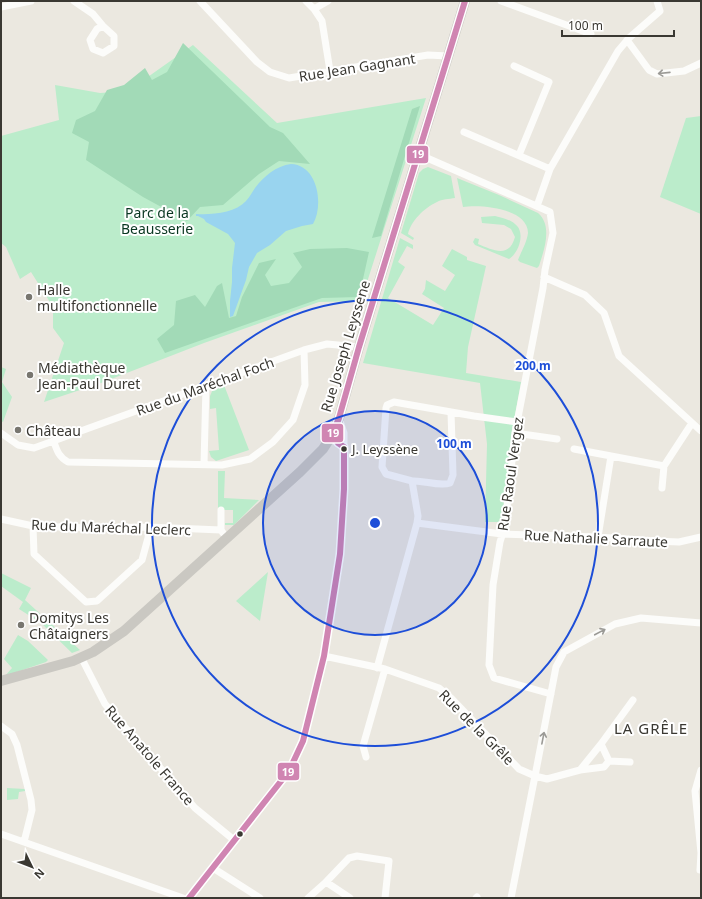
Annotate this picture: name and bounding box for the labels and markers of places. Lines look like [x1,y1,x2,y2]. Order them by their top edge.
place label: Halle multifonctionnelle [37,280,157,315]
marker: Halle multifonctionnelle [24,292,34,302]
place label: Médiathèque Jean-Paul Duret [36,358,140,393]
marker: Médiathèque Jean-Paul Duret [25,370,35,380]
place label: Château [26,421,81,440]
marker: Château [13,425,23,435]
place label: J. Leyssène [350,440,418,458]
marker: J. Leyssène [339,444,349,454]
centre of rings [368,516,382,530]
place label: Domitys Les Châtaigners [29,608,109,643]
marker: Domitys Les Châtaigners [16,620,26,630]
unlabelled marker [235,829,245,839]

